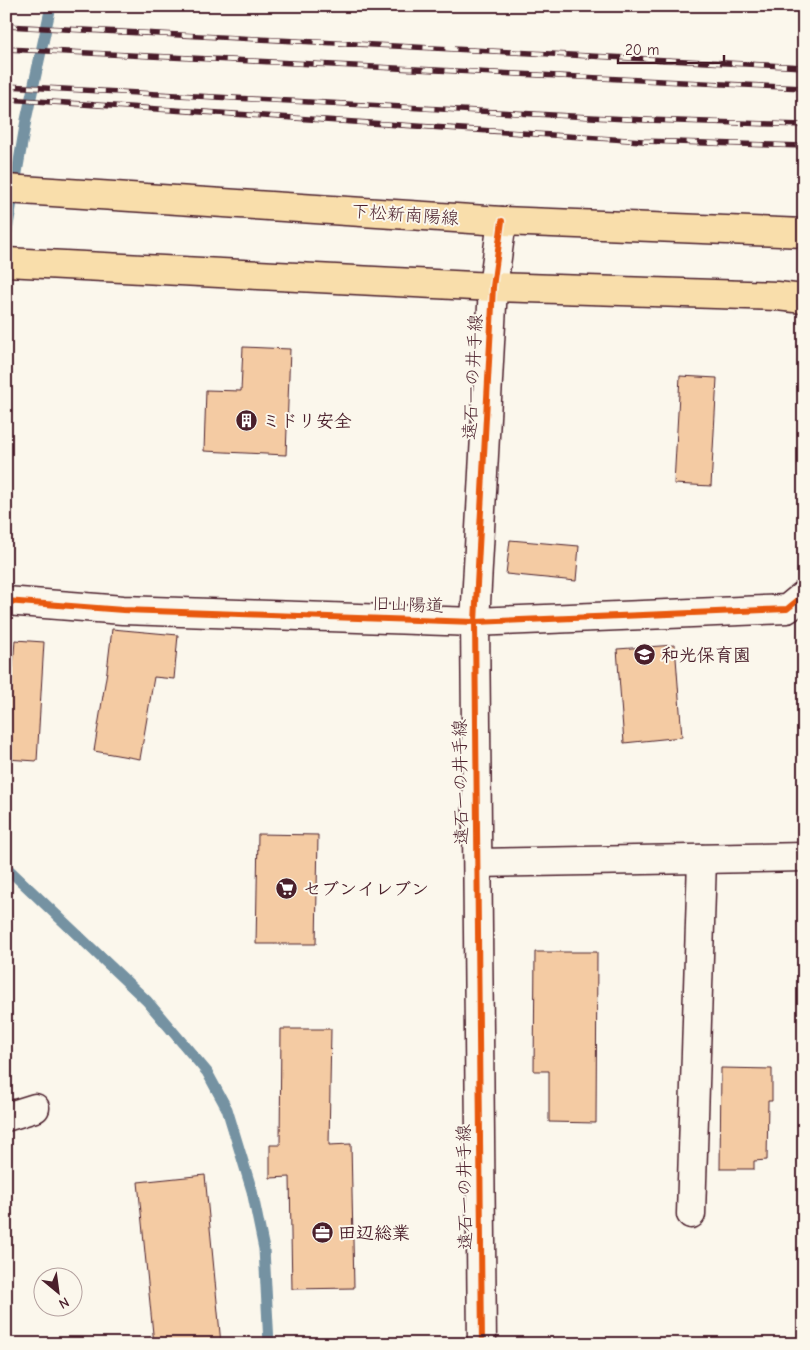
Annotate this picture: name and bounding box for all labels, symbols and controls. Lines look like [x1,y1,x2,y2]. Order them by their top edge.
scale bar [618,32,724,64]
text: 20 m [625,41,659,59]
street label: 下松新南陽線 [350,201,460,229]
street label: 遠石一の井手線 [459,314,487,440]
building icon: ミドリ安全 [234,409,258,433]
place label: ミドリ安全 [262,411,352,432]
street label: 旧山陽道 [372,593,444,617]
school or university icon: 和光保育園 [633,643,657,667]
place label: 和光保育園 [661,645,751,666]
street label: 遠石一の井手線 [449,719,473,845]
supermarket icon: セブンイレブン [275,877,299,901]
place label: セブンイレブン [303,879,429,900]
street label: 遠石一の井手線 [453,1124,477,1250]
office icon: 田辺総業 [310,1221,334,1245]
place label: 田辺総業 [338,1223,410,1244]
north arrow [32,1268,82,1318]
text: N [56,1293,72,1313]

